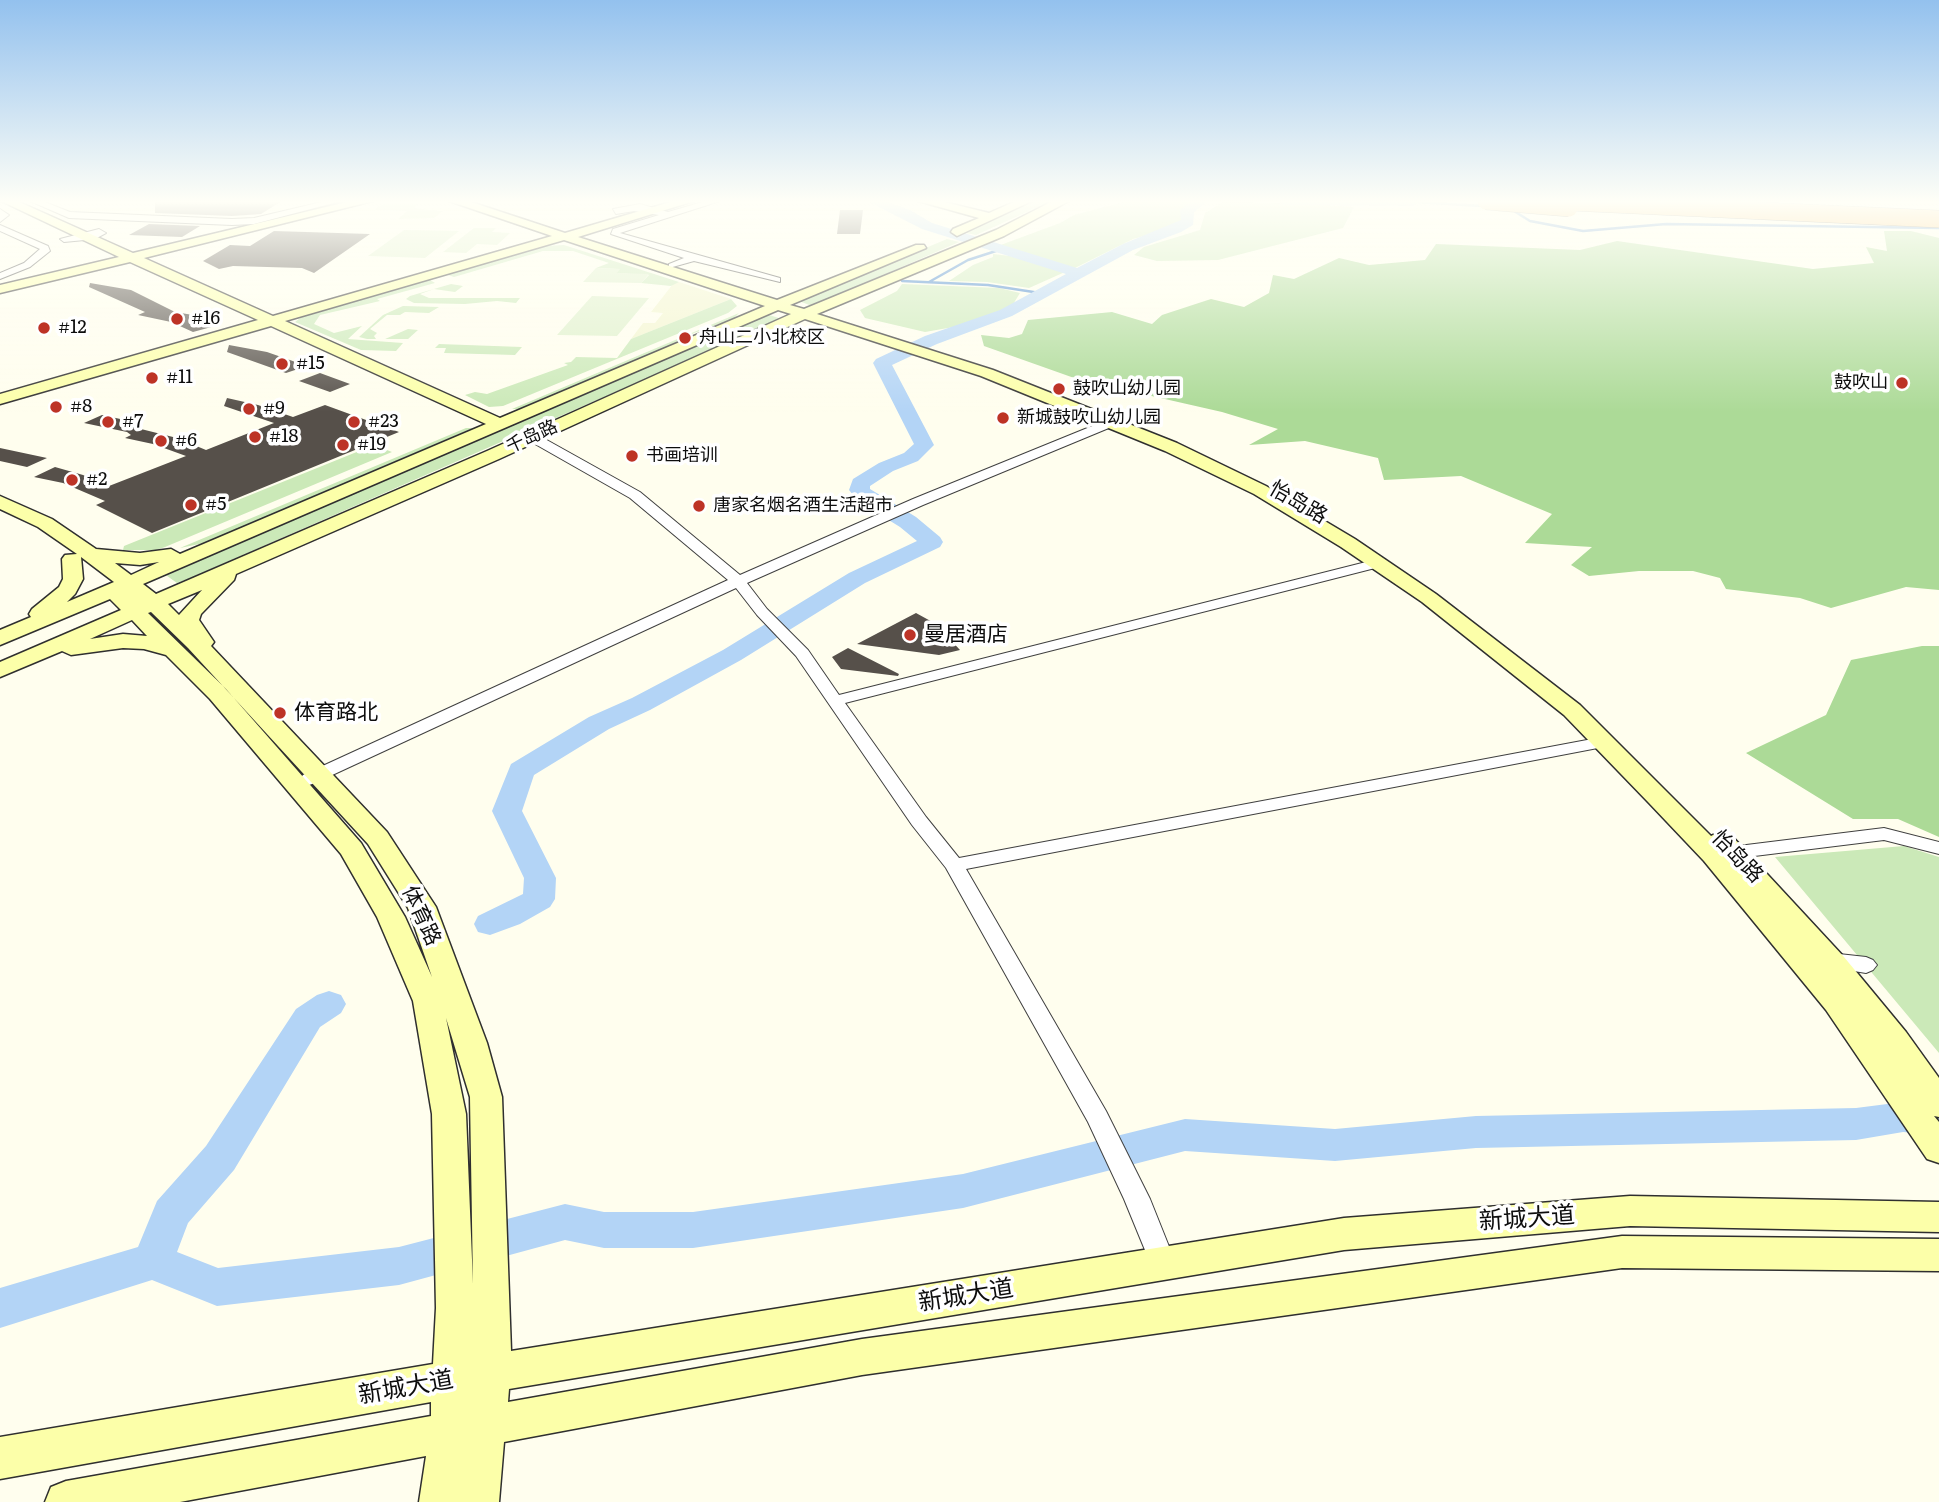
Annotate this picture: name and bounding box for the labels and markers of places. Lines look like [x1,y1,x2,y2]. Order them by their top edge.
place label: #16 [191,308,220,330]
marker: #16 [169,311,185,327]
place label: #12 [58,317,87,339]
marker: #12 [36,320,52,336]
place label: 舟山二小北校区 [699,327,825,349]
marker: 舟山二小北校区 [677,330,693,346]
place label: #15 [296,353,325,375]
marker: #15 [274,356,290,372]
place label: #11 [166,367,193,389]
marker: #11 [144,370,160,386]
place label: 鼓吹山 [1834,372,1888,394]
marker: 鼓吹山 [1894,375,1910,391]
place label: 鼓吹山幼儿园 [1073,378,1181,400]
marker: 鼓吹山幼儿园 [1051,381,1067,397]
place label: #8 [70,396,92,418]
place label: #9 [263,398,285,420]
marker: #8 [48,399,64,415]
marker: #9 [241,401,257,417]
place label: 新城鼓吹山幼儿园 [1017,407,1161,429]
marker: 新城鼓吹山幼儿园 [995,410,1011,426]
place label: #7 [122,411,143,433]
place label: #23 [368,411,399,433]
marker: #7 [100,414,116,430]
marker: #23 [346,414,362,430]
place label: #18 [269,426,298,448]
marker: #18 [247,429,263,445]
place label: #6 [175,430,197,452]
marker: #6 [153,433,169,449]
place label: #19 [357,434,386,456]
marker: #19 [335,437,351,453]
place label: 书画培训 [646,445,718,467]
marker: 书画培训 [624,448,640,464]
place label: #2 [86,469,107,491]
marker: #2 [64,472,80,488]
place label: #5 [205,494,226,516]
place label: 唐家名烟名酒生活超市 [713,495,893,517]
marker: #5 [183,497,199,513]
marker: 唐家名烟名酒生活超市 [691,498,707,514]
place label: 曼居酒店 [924,622,1008,648]
marker: 曼居酒店 [902,627,918,643]
place label: 体育路北 [294,700,378,726]
marker: 体育路北 [272,705,288,721]

